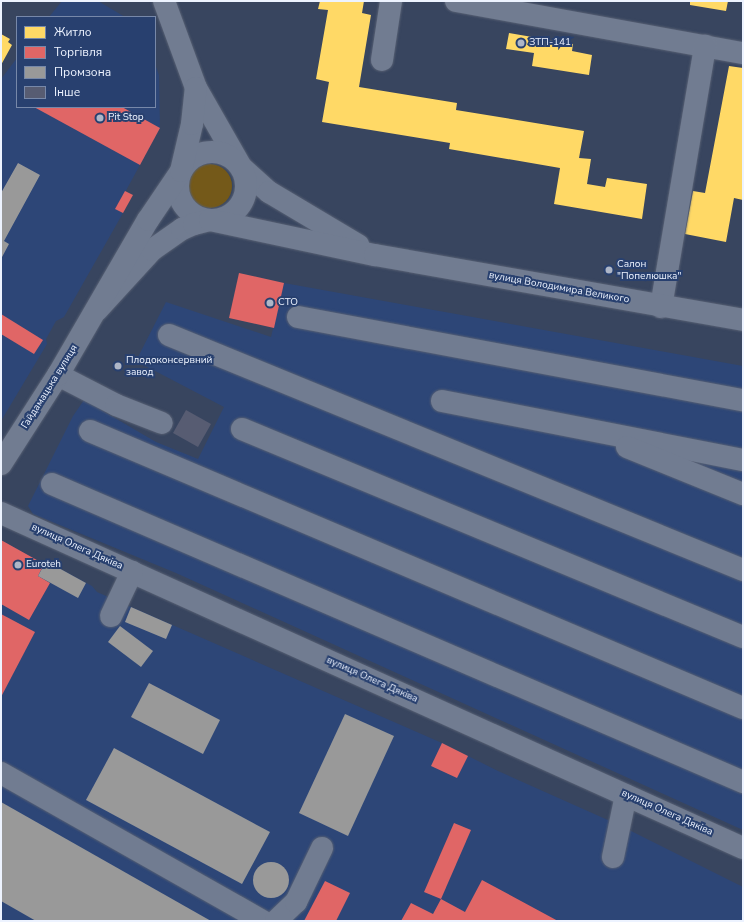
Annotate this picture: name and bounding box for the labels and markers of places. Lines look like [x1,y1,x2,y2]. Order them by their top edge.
place label: ЗТП-141 [529,37,571,49]
marker: ЗТП-141 [516,38,526,48]
place label: Pit Stop [108,112,144,124]
marker: Pit Stop [95,113,105,123]
place label: Салон "Попелюшка" [617,258,681,282]
marker: Салон "Попелюшка" [604,265,614,275]
place label: СТО [278,297,298,309]
marker: СТО [265,298,275,308]
place label: Плодоконсервний завод [126,354,212,378]
marker: Плодоконсервний завод [113,361,123,371]
place label: Euroteh [26,559,61,571]
marker: Euroteh [13,560,23,570]

